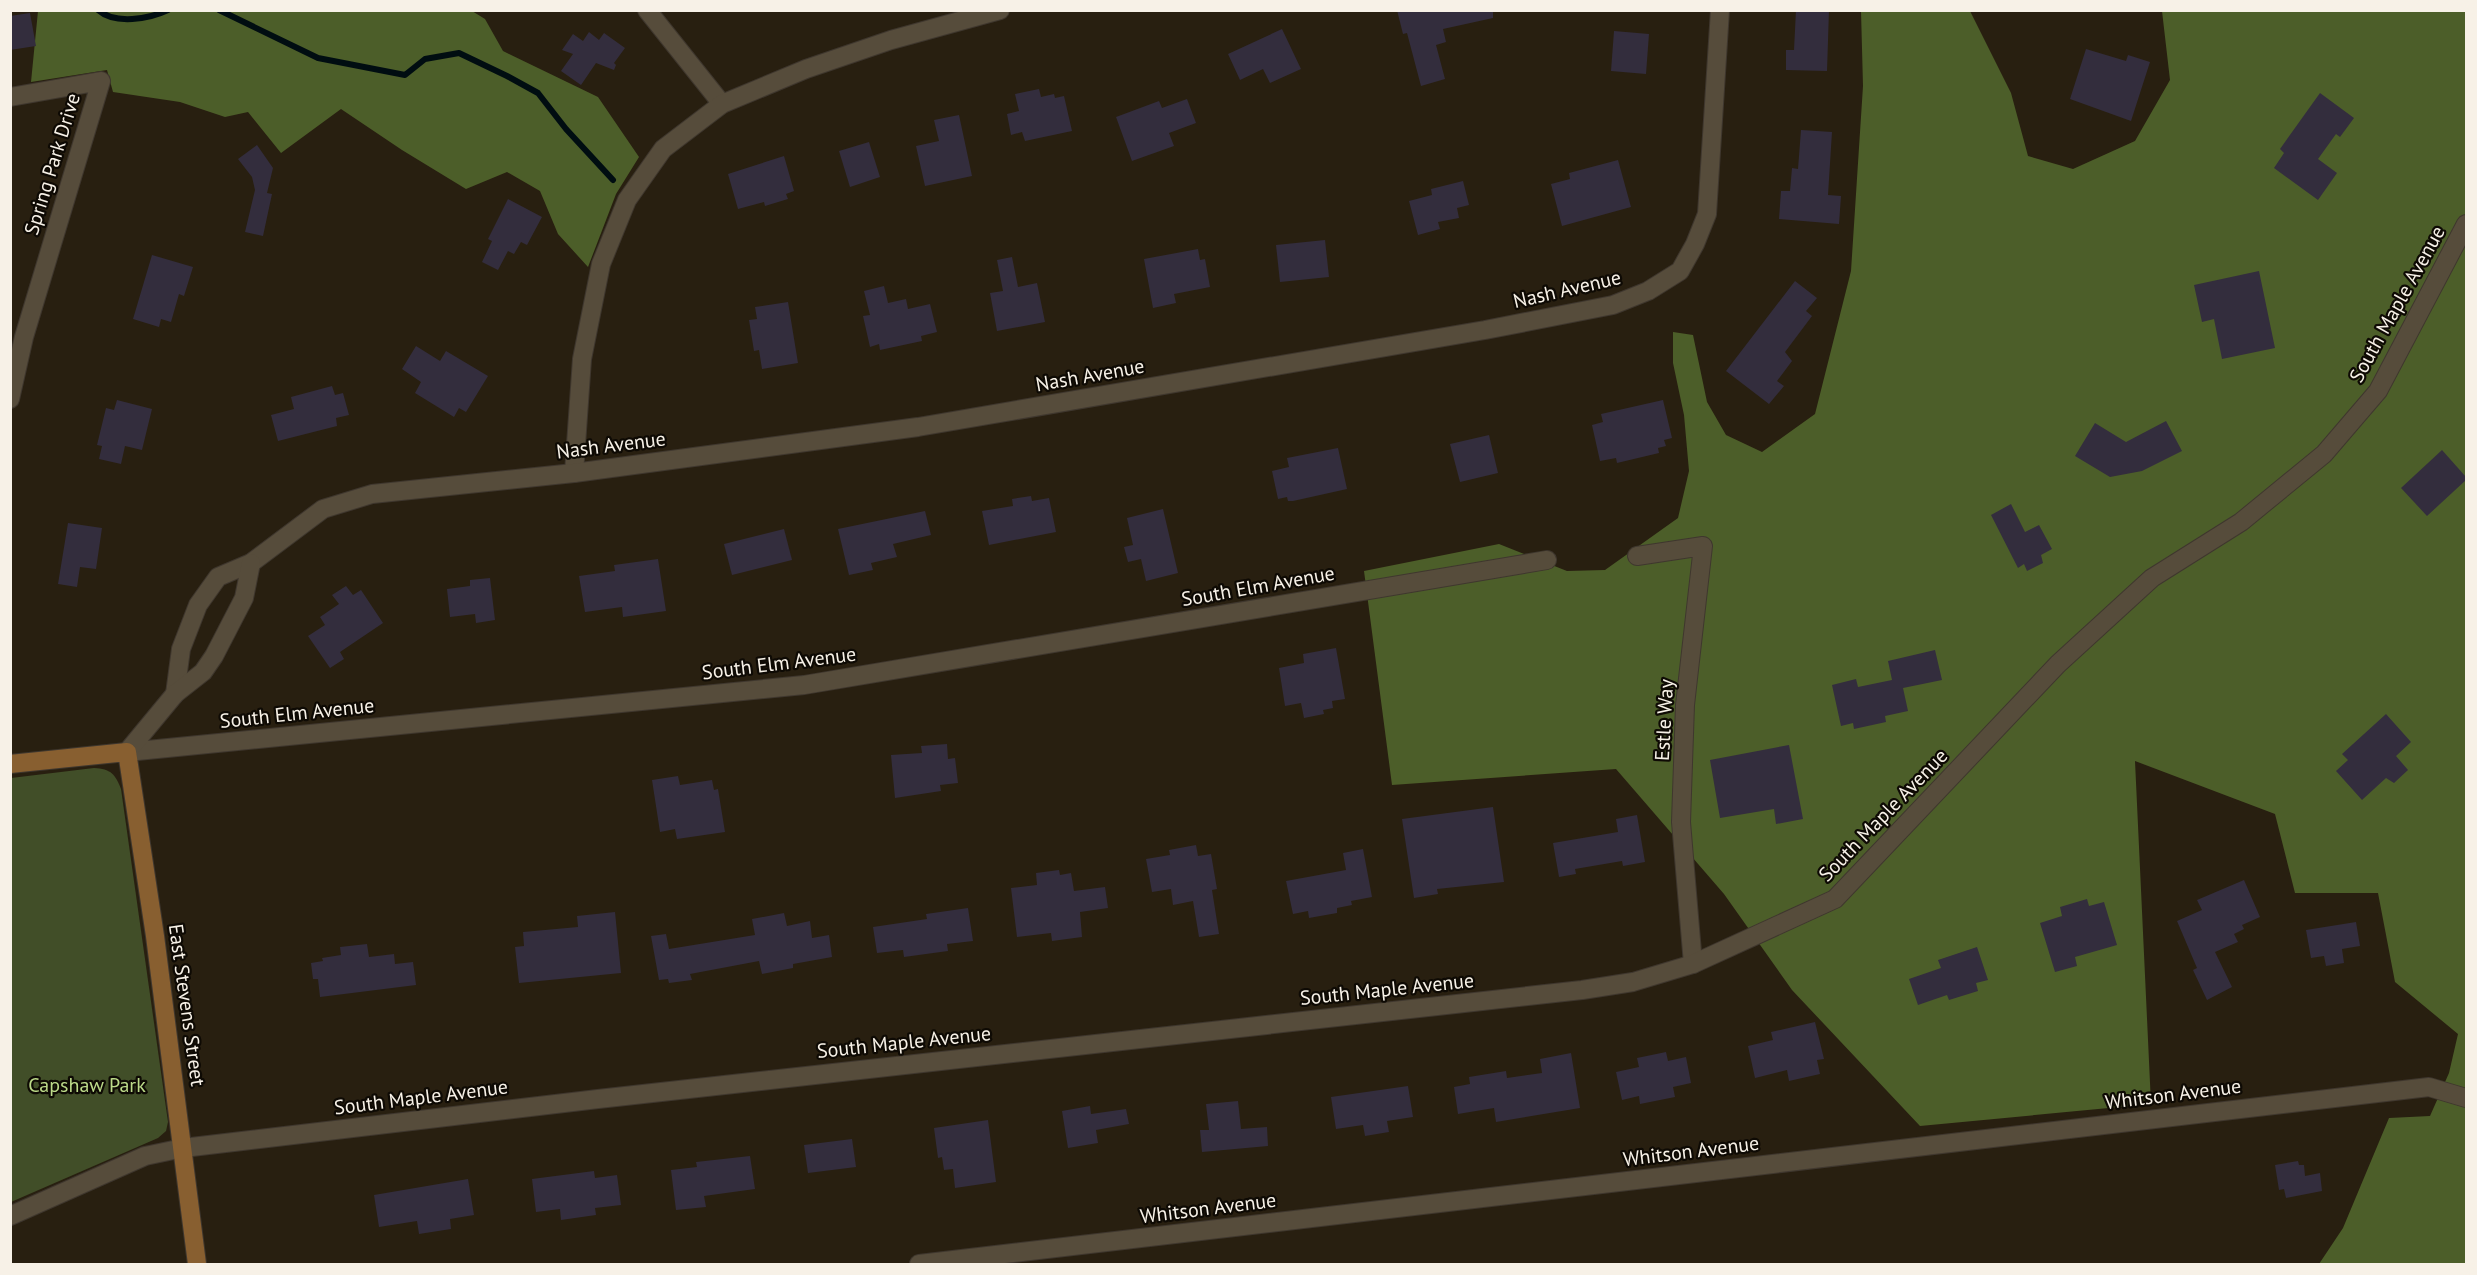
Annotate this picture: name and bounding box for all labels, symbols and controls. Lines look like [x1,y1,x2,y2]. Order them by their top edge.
street label: Spring Park Drive [18,90,86,238]
street label: South Maple Avenue [2343,221,2451,387]
street label: Nash Avenue [1511,264,1623,314]
street label: Nash Avenue [1034,353,1146,397]
street label: Nash Avenue [555,425,667,465]
street label: South Elm Avenue [1179,560,1337,612]
street label: South Elm Avenue [700,641,858,685]
street label: Estle Way [1649,678,1679,762]
street label: South Elm Avenue [218,692,376,734]
street label: South Maple Avenue [1813,743,1953,887]
street label: East Stevens Street [163,922,211,1088]
street label: South Maple Avenue [1299,967,1475,1011]
street label: South Maple Avenue [816,1020,992,1064]
park label: Capshaw Park [28,1072,146,1098]
street label: South Maple Avenue [333,1073,509,1121]
street label: Whitson Avenue [2103,1073,2243,1115]
street label: Whitson Avenue [1621,1130,1761,1172]
street label: Whitson Avenue [1138,1187,1278,1229]

